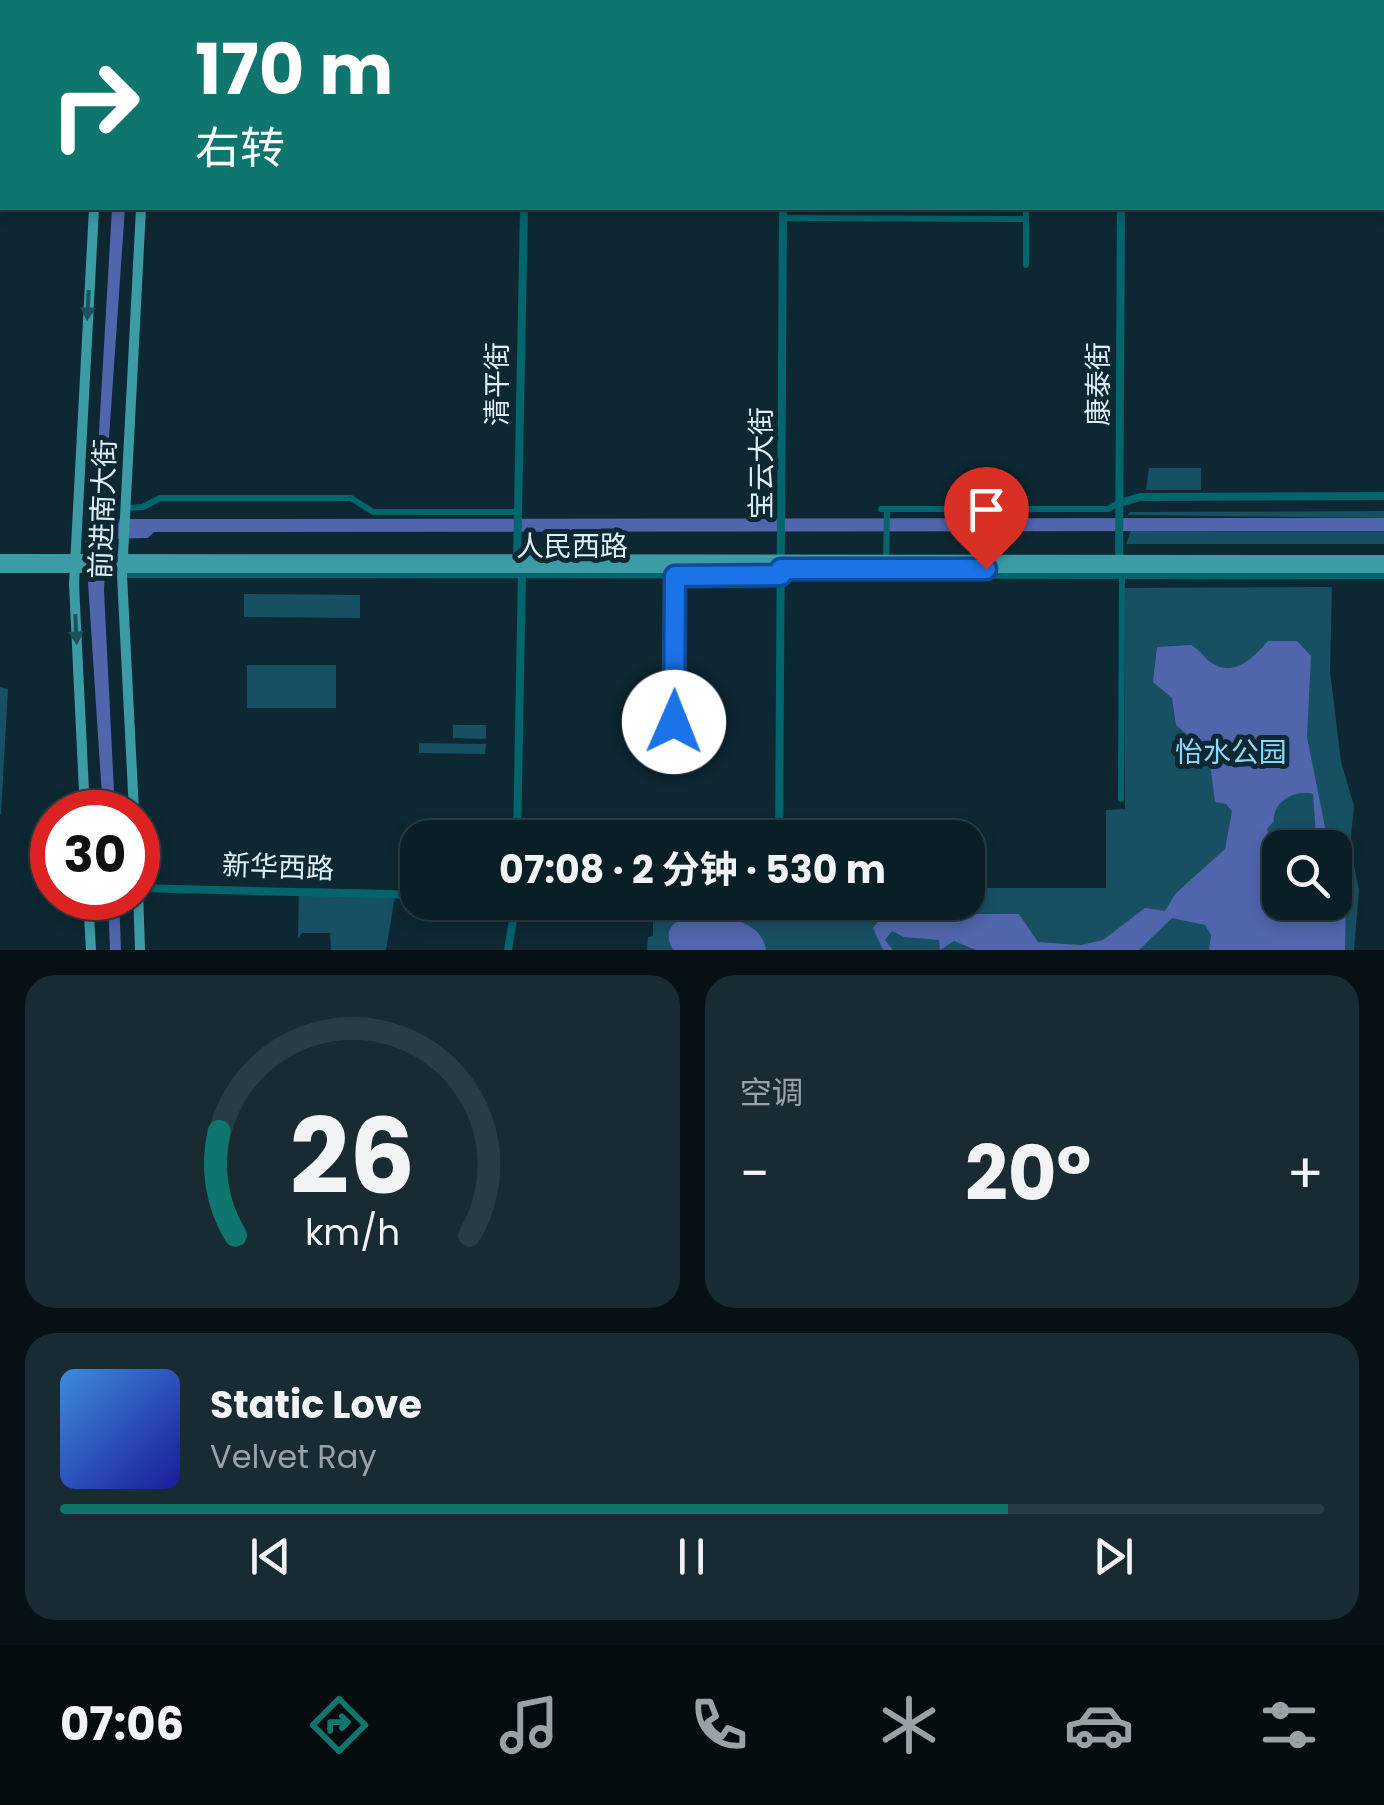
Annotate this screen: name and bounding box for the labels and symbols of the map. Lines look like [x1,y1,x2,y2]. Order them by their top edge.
one-way arrow [80,289,96,321]
street label: 清平街 [478,342,517,426]
street label: 康泰街 [1079,342,1118,426]
street label: 宝云大街 [742,407,781,519]
street label: 前进南大街 [81,438,125,580]
pin [944,467,1029,570]
street label: 人民西路 [516,527,628,566]
one-way arrow [68,614,84,646]
position arrow [622,670,726,774]
park label: 怡水公园 [1175,733,1287,772]
speed limit sign: 30 [30,790,160,920]
street label: 新华西路 [221,846,335,888]

